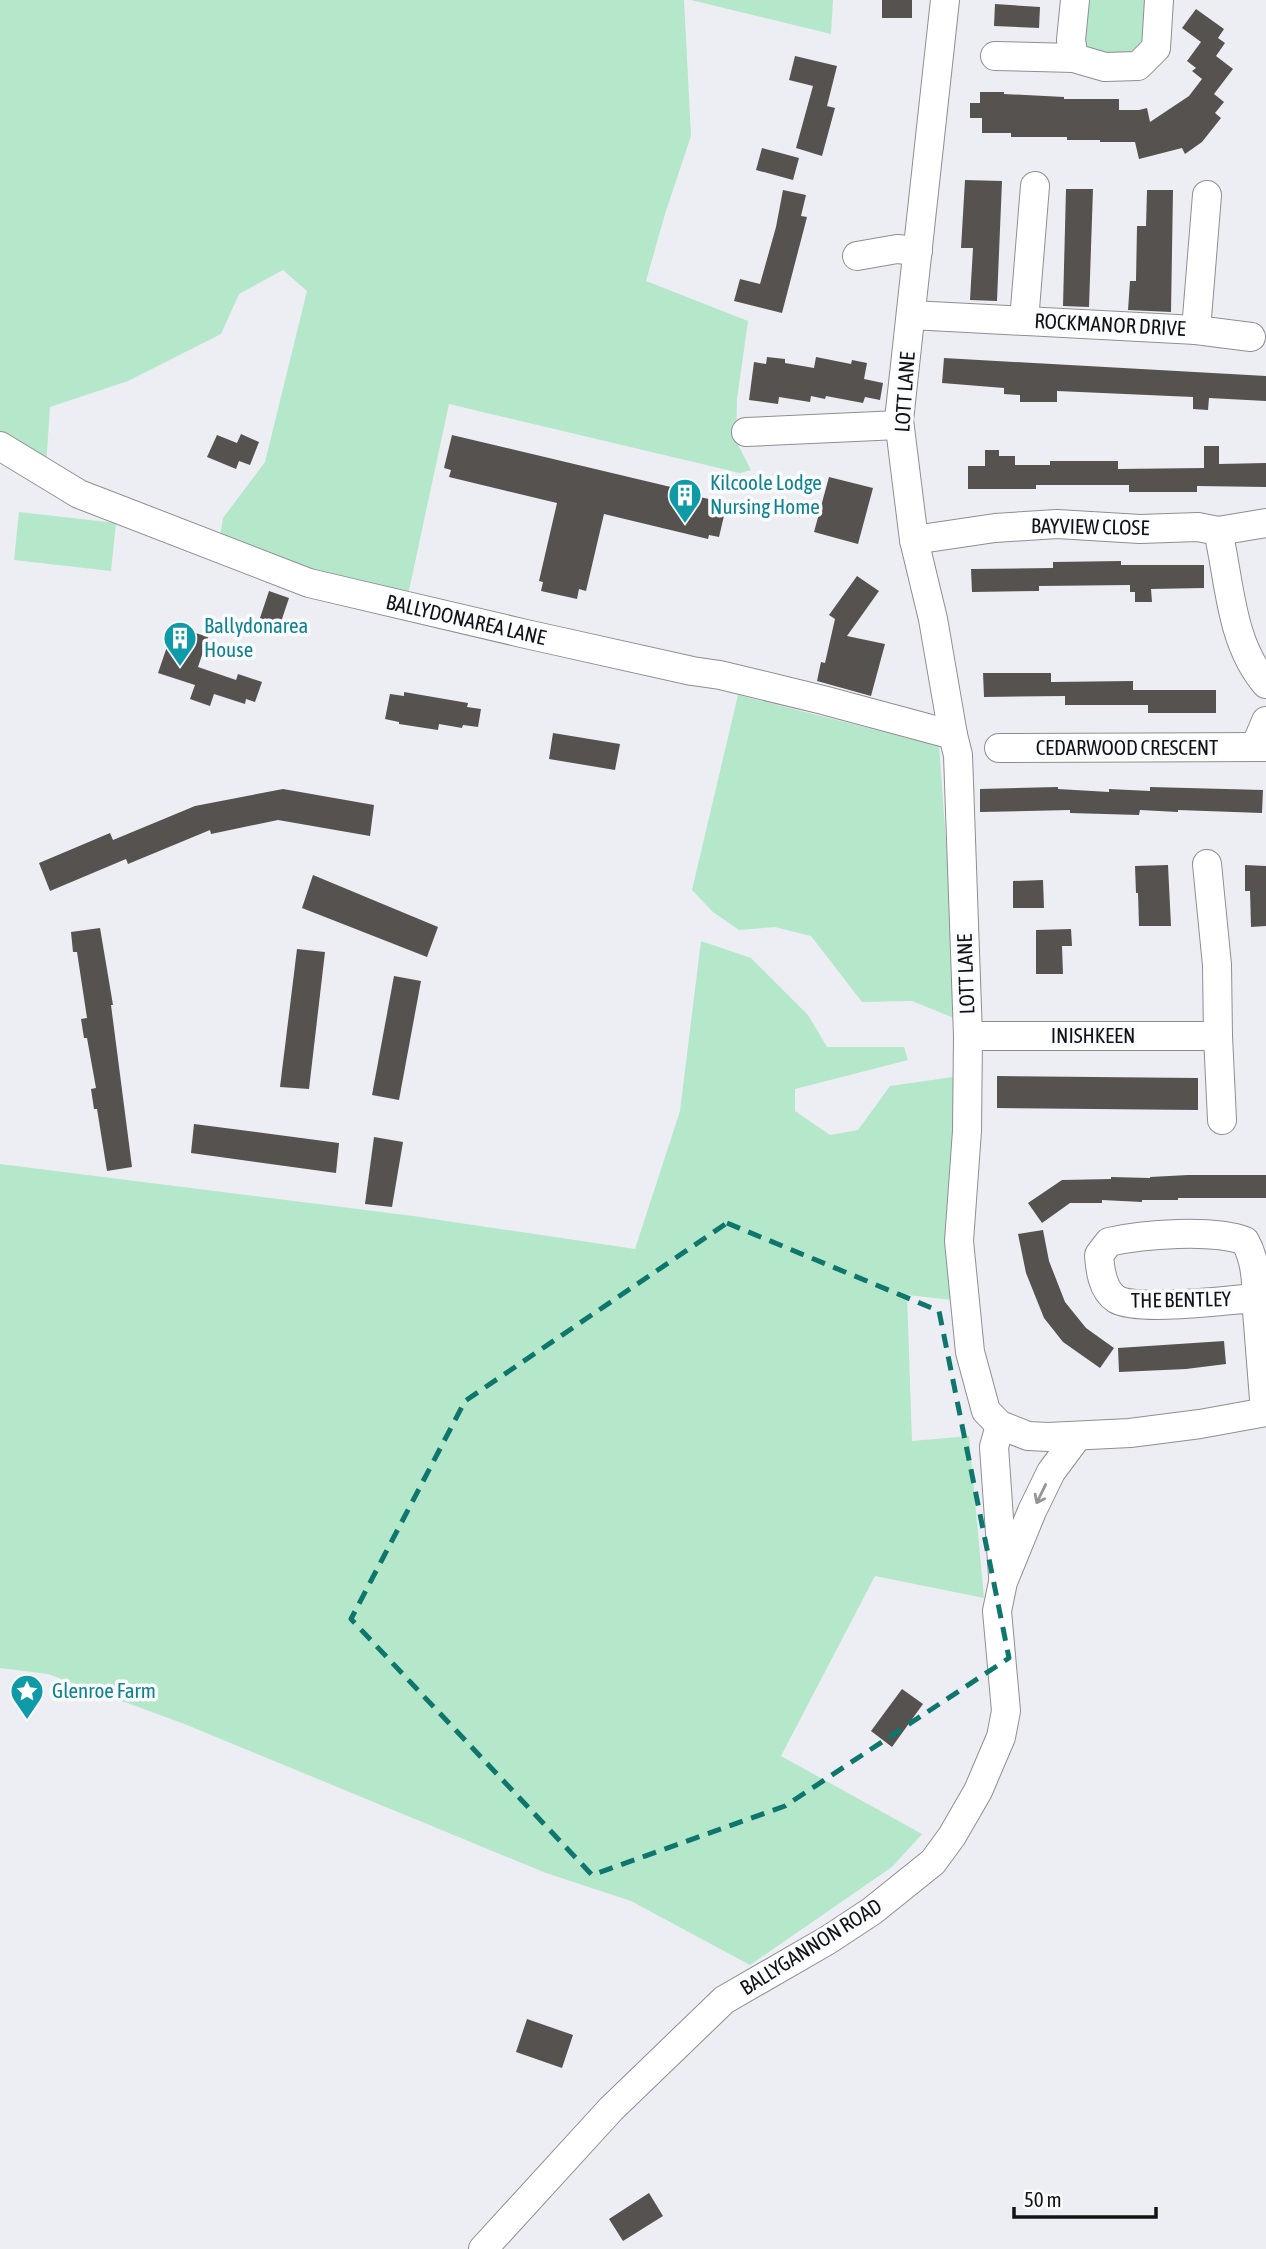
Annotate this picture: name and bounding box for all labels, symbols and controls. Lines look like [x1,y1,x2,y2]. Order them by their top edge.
street label: ROCKMANOR DRIVE [1034,308,1186,340]
street label: LOTT LANE [889,351,919,433]
place label: Kilcoole Lodge Nursing Home [710,470,822,518]
building icon: Kilcoole Lodge Nursing Home [666,476,704,525]
street label: BAYVIEW CLOSE [1031,513,1149,539]
street label: BALLYDONAREA LANE [384,589,549,649]
place label: Ballydonarea House [204,613,308,661]
building icon: Ballydonarea House [161,619,199,668]
street label: CEDARWOOD CRESCENT [1036,735,1218,759]
street label: LOTT LANE [952,933,978,1015]
street label: INISHKEEN [1051,1023,1135,1047]
street label: THE BENTLEY [1131,1286,1232,1312]
one-way arrow [1033,1483,1047,1504]
place icon: Glenroe Farm [8,1672,46,1721]
place label: Glenroe Farm [52,1678,156,1702]
street label: BALLYGANNON ROAD [735,1893,886,1999]
scale bar [1014,2176,1156,2220]
text: 50 m [1024,2187,1062,2211]

